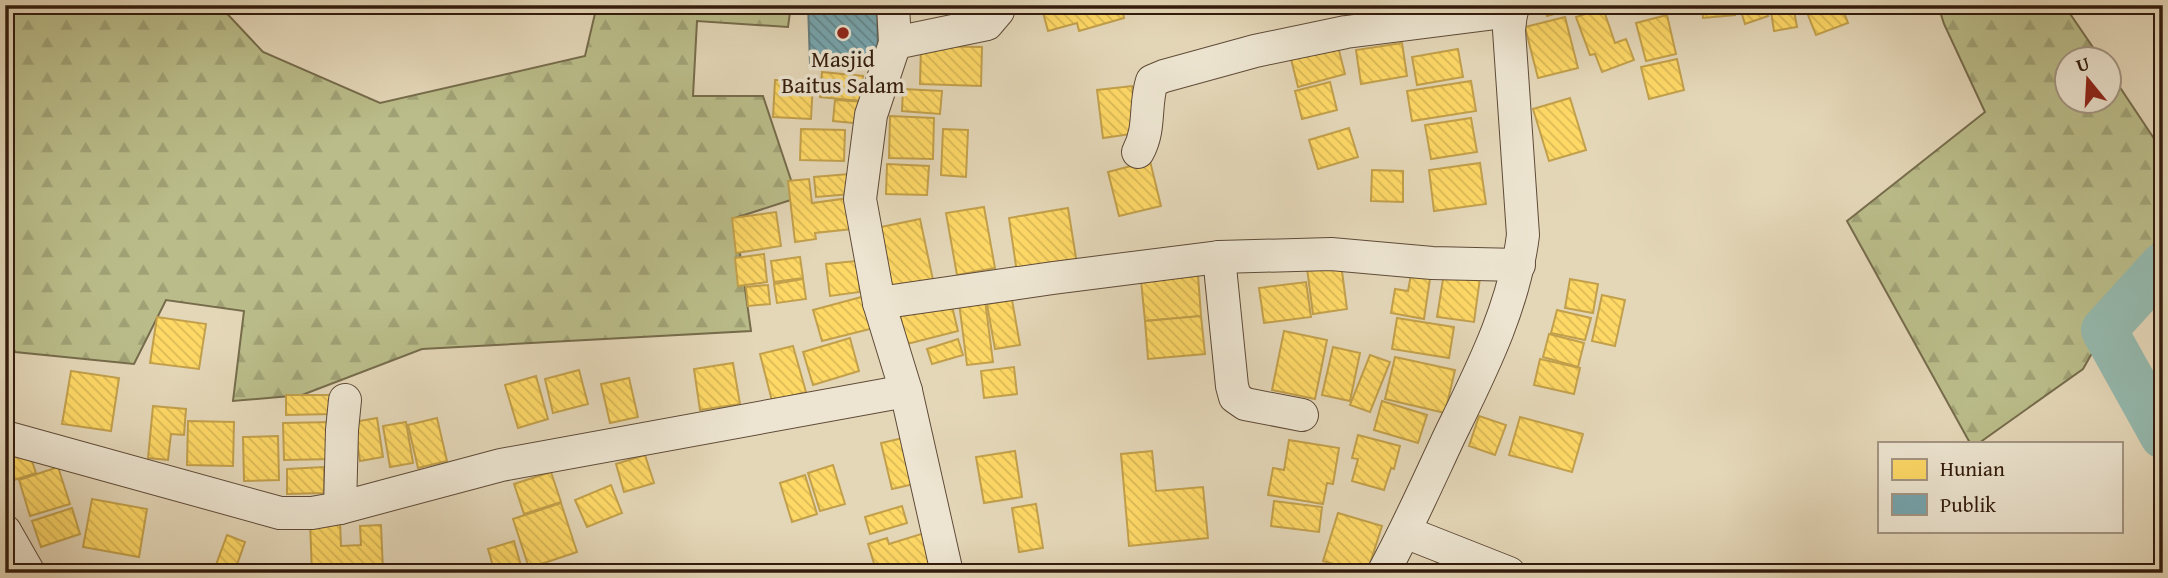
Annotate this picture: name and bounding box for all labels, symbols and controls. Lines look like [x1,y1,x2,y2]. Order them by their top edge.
marker: Masjid Baitus Salam [835,25,851,41]
place label: Masjid Baitus Salam [781,42,905,101]
north arrow [2052,46,2122,116]
text: U [2072,48,2093,79]
legend [1878,442,2122,532]
text: Hunian [1940,453,2005,484]
text: Publik [1940,489,1996,520]

